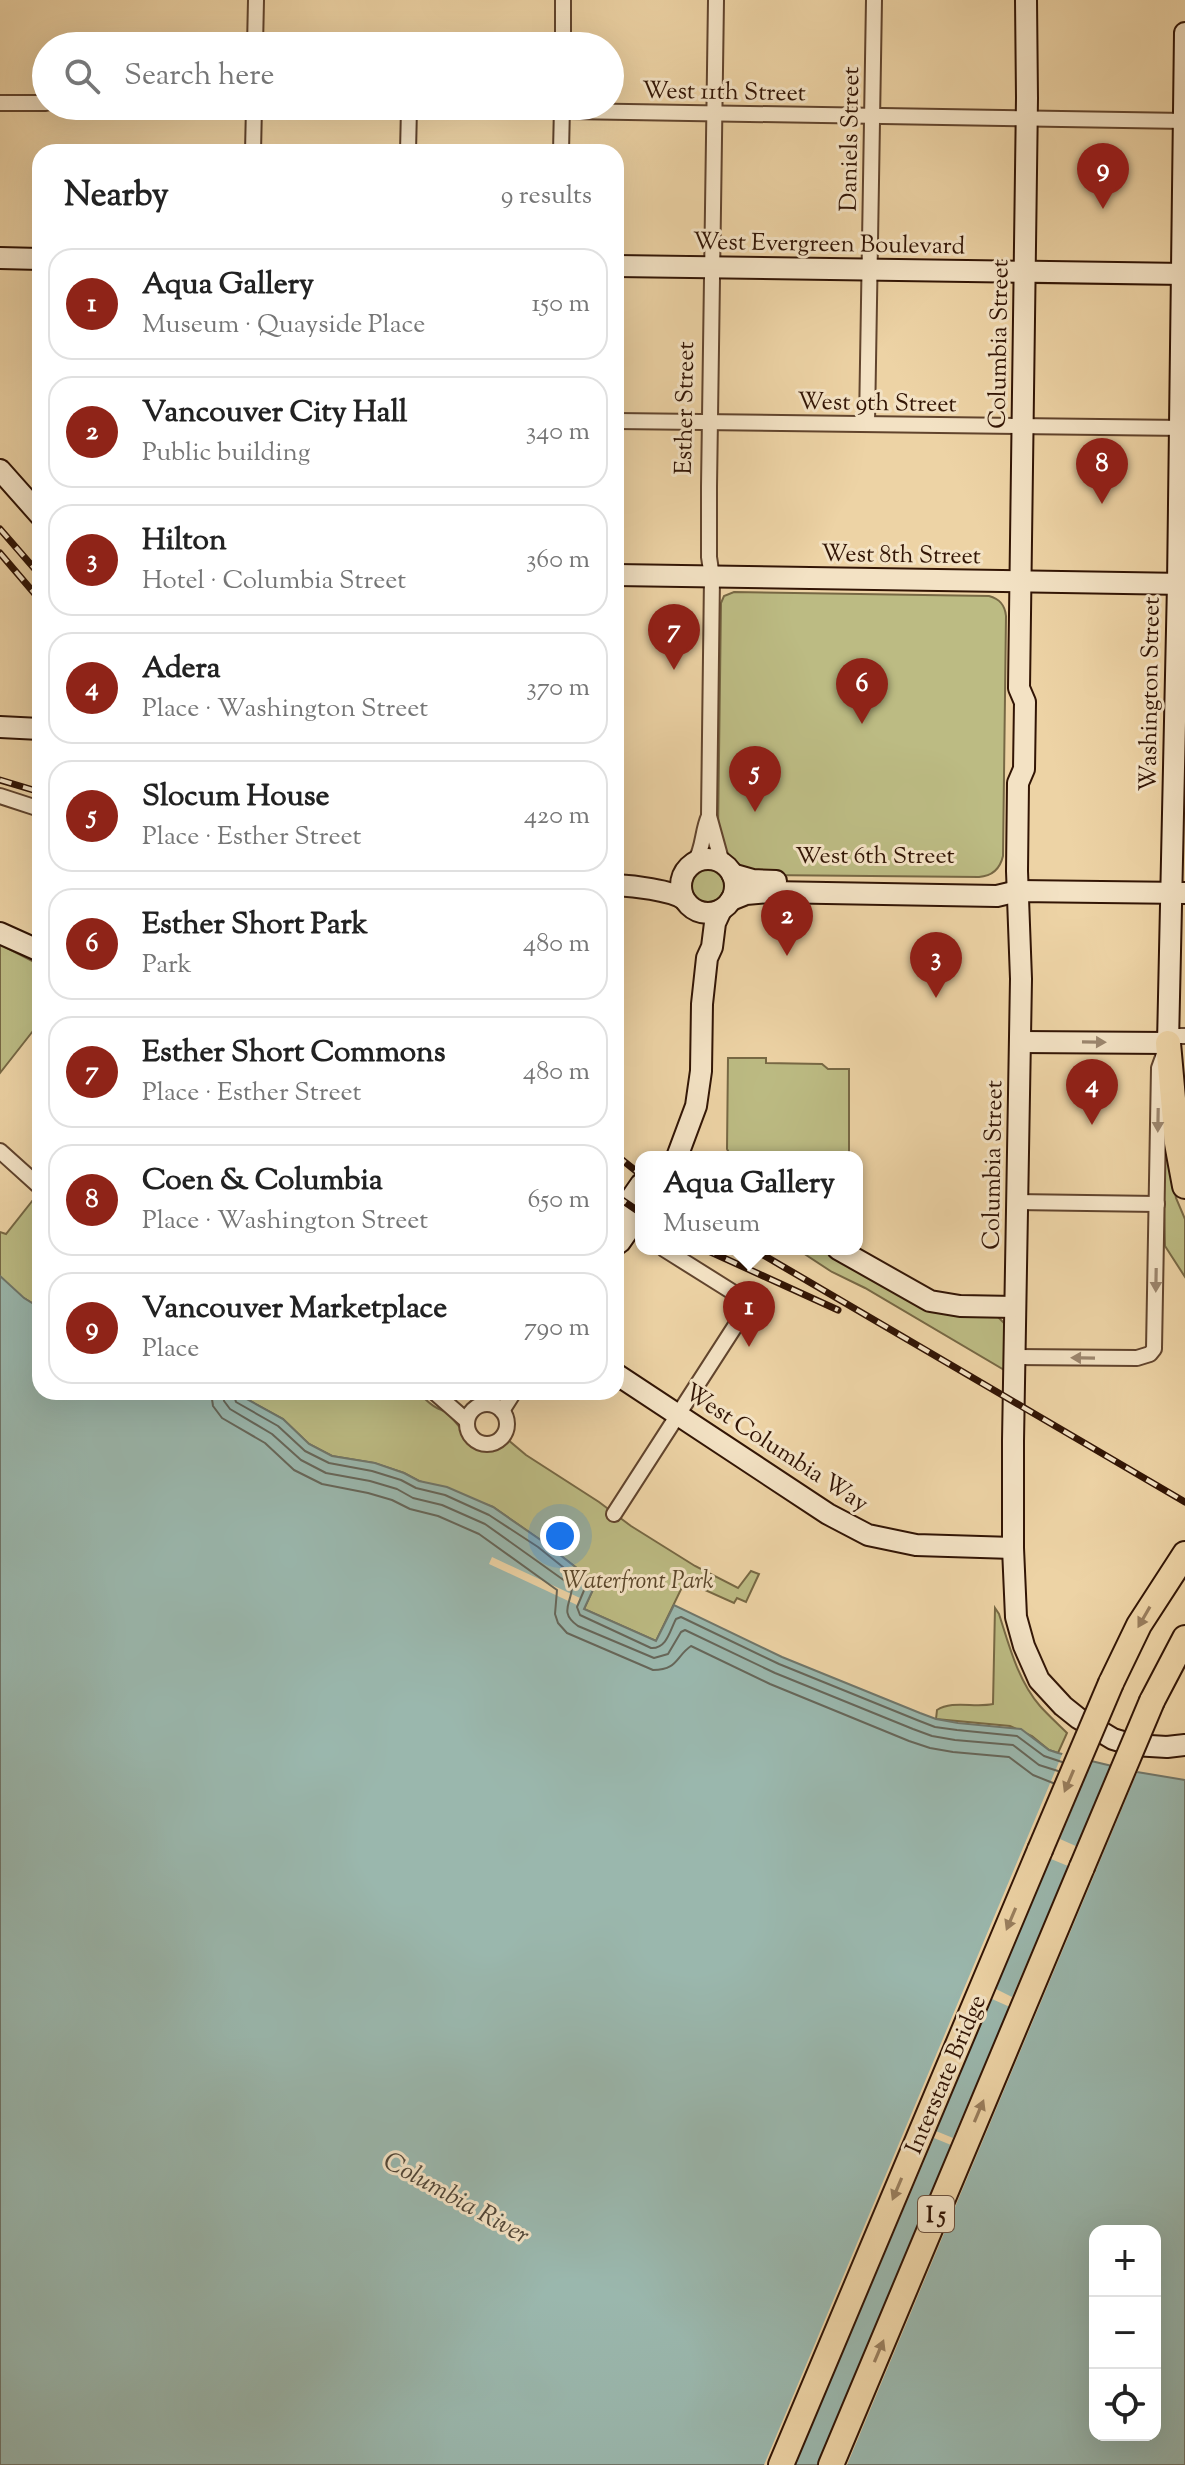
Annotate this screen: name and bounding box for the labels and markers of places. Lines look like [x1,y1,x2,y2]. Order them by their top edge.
pin: 9 [1077,143,1129,209]
pin: 8 [1076,438,1128,504]
pin: 7 [648,604,700,670]
pin: 6 [836,658,888,724]
pin: 5 [729,746,781,812]
pin: 2 [761,890,813,956]
pin: 3 [910,932,962,998]
pin: 4 [1066,1059,1118,1125]
pin: 1 [723,1281,775,1347]

